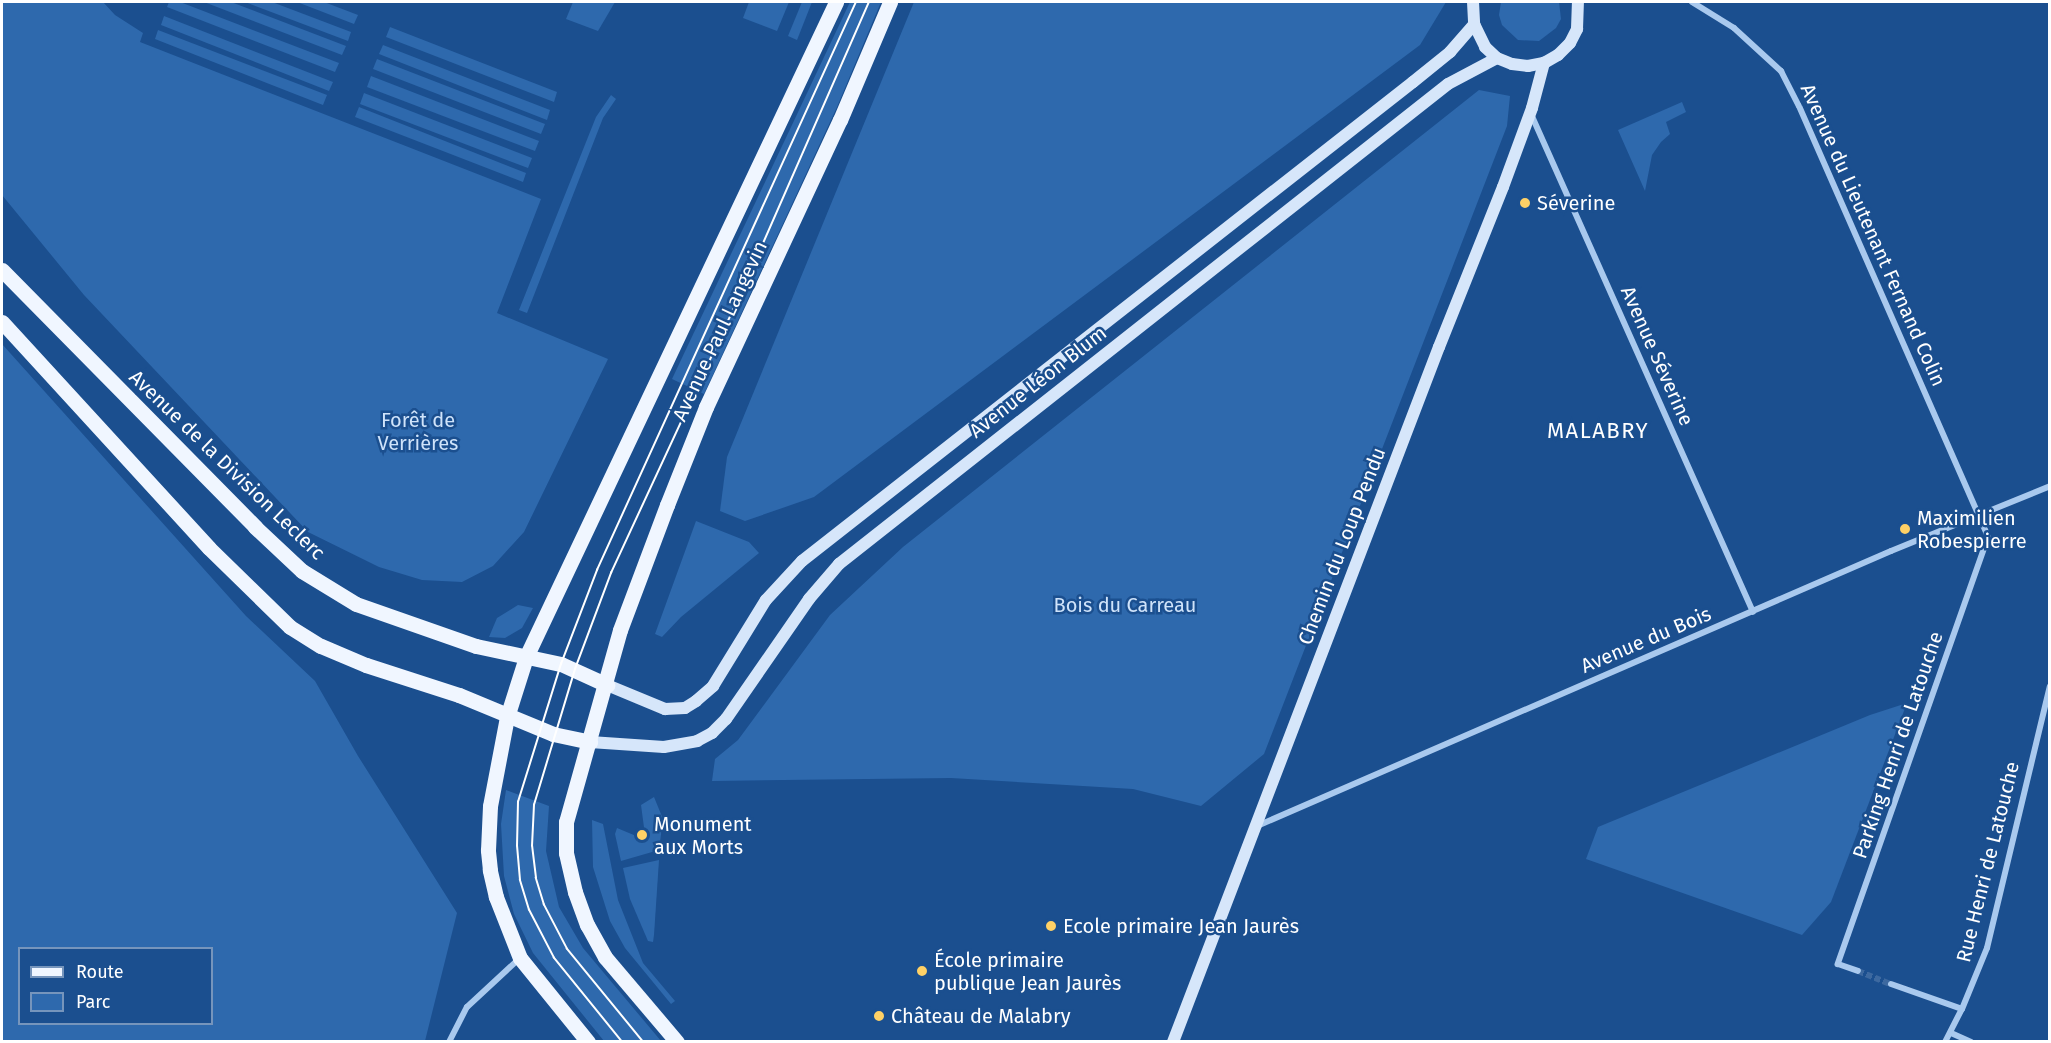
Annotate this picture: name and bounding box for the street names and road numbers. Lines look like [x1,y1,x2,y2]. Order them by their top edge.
street label: Avenue du Lieutenant Fernand Colin [1795,80,1951,390]
street label: Avenue Paul Langevin [668,237,772,425]
street label: Avenue Séverine [1616,283,1698,429]
street label: Avenue Léon Blum [965,321,1111,443]
street label: Avenue de la Division Leclerc [124,365,330,565]
street label: Chemin du Loup Pendu [1293,444,1391,648]
street label: Avenue du Bois [1577,602,1715,678]
street label: Parking Henri de Latouche [1848,628,1948,862]
street label: Rue Henri de Latouche [1951,759,2025,965]

